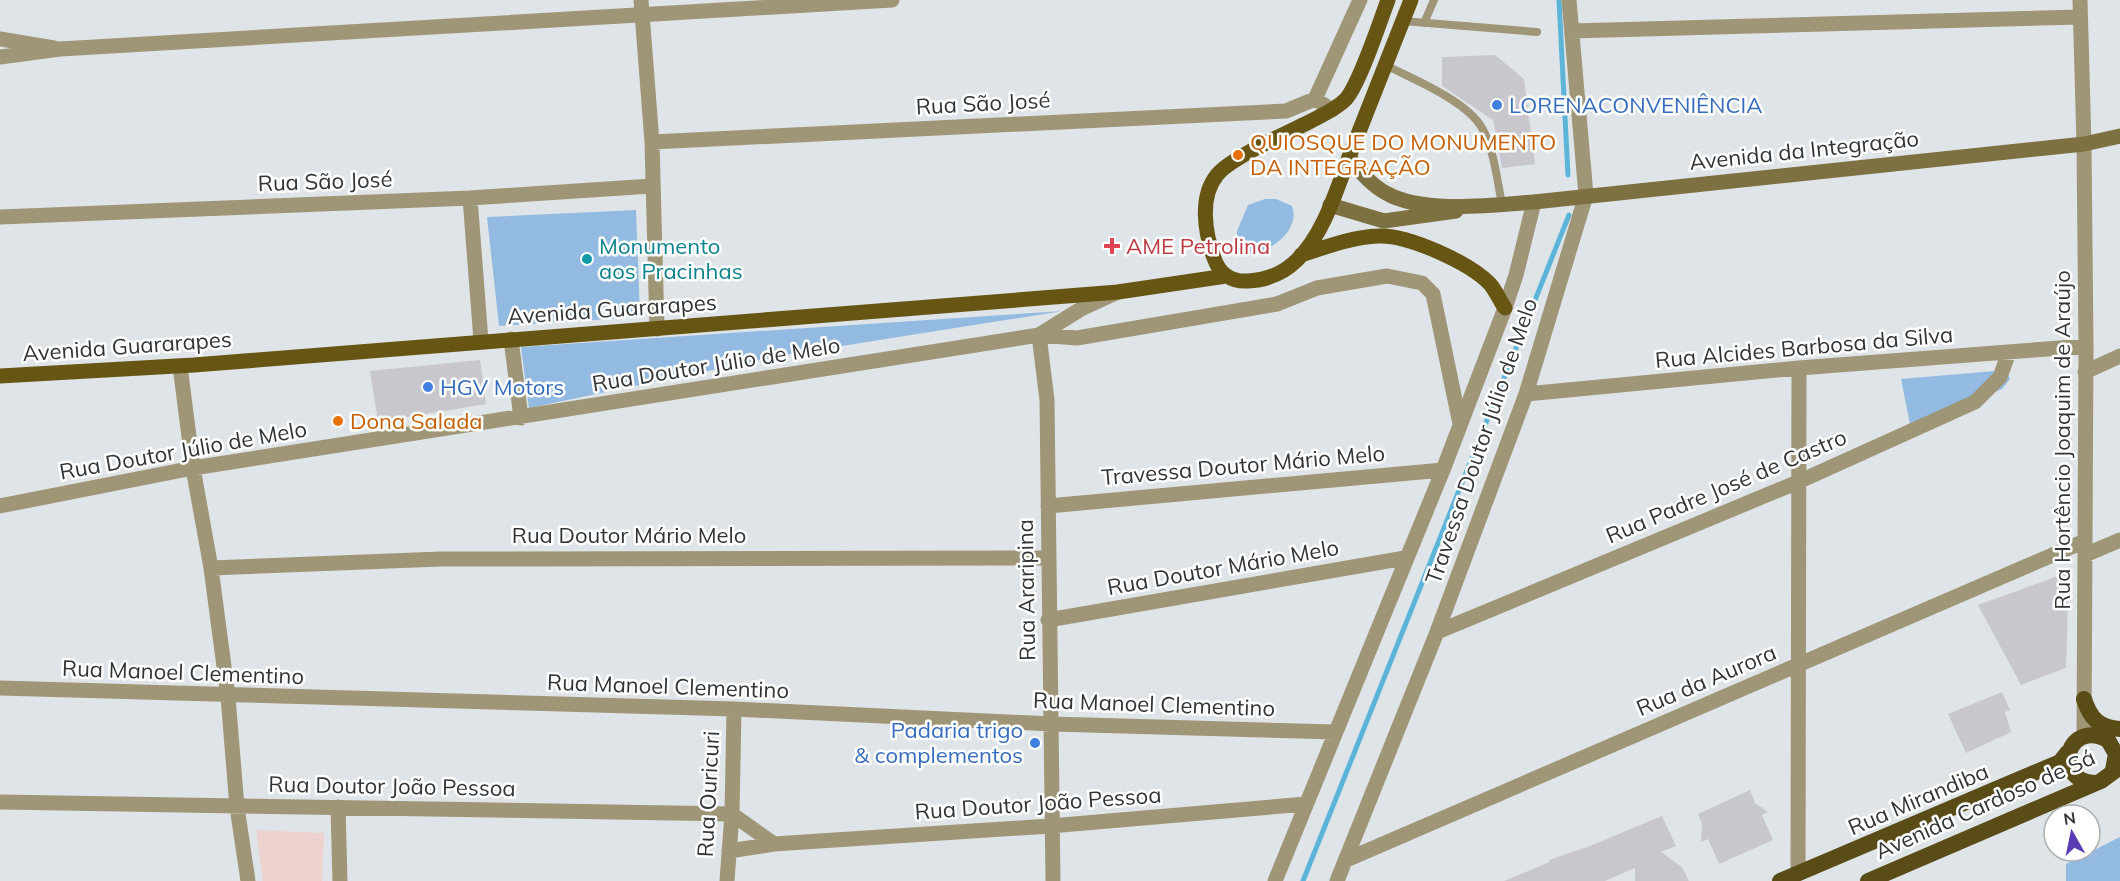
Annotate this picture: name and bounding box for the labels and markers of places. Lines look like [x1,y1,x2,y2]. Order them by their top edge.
place label: LORENACONVENIÊNCIA [1509,91,1762,119]
marker: LORENACONVENIÊNCIA [1490,98,1504,112]
place label: QUIOSQUE DO MONUMENTO DA INTEGRAÇÃO [1250,128,1556,181]
marker: QUIOSQUE DO MONUMENTO DA INTEGRAÇÃO [1231,148,1245,162]
place label: Monumento aos Pracinhas [599,232,743,285]
place label: AME Petrolina [1126,232,1270,260]
marker: AME Petrolina [1103,237,1121,255]
marker: Monumento aos Pracinhas [580,252,594,266]
place label: HGV Motors [440,373,564,401]
marker: HGV Motors [421,380,435,394]
place label: Dona Salada [350,407,483,435]
marker: Dona Salada [331,414,345,428]
place label: Padaria trigo & complementos [854,716,1023,769]
marker: Padaria trigo & complementos [1028,736,1042,750]

